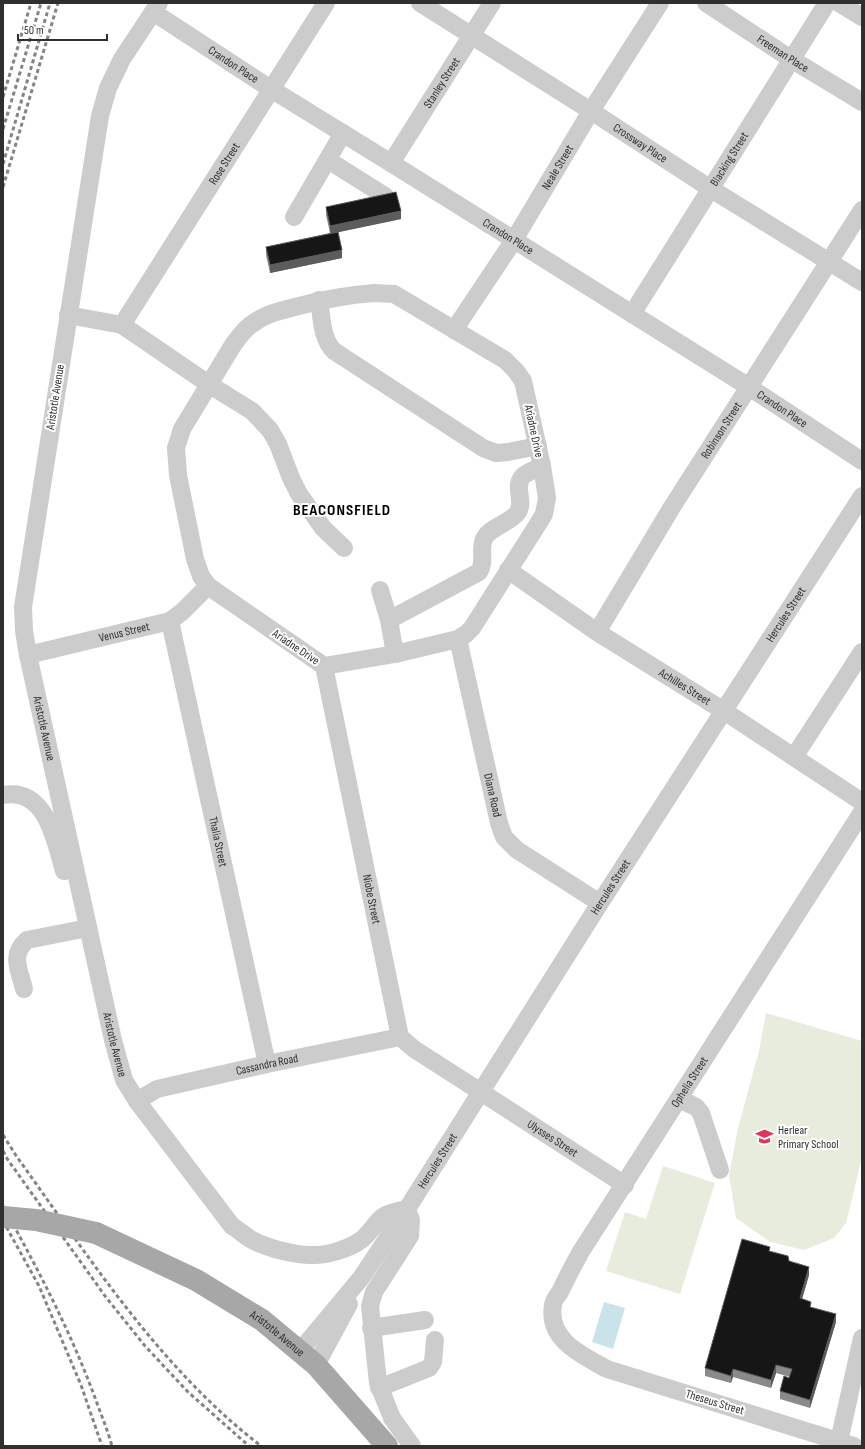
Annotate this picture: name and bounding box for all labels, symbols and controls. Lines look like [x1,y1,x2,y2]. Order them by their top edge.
scale bar [18,16,107,42]
text: 50 m [24,23,44,38]
street label: Freeman Place [754,32,811,76]
street label: Crandon Place [205,43,261,87]
street label: Stanley Street [420,54,464,111]
street label: Crossway Place [610,120,670,167]
street label: Blacking Street [707,129,752,189]
street label: Rose Street [206,140,244,188]
street label: Neale Street [539,142,577,193]
street label: Crandon Place [480,215,536,258]
street label: Aristotle Avenue [43,363,68,432]
street label: Crandon Place [754,387,810,431]
street label: Robinson Street [698,399,745,462]
street label: Ariadne Drive [520,402,546,459]
district label: BEACONSFIELD [293,501,391,520]
street label: Hercules Street [763,584,810,645]
street label: Venus Street [98,619,152,646]
street label: Ariadne Drive [269,626,322,669]
street label: Achilles Street [655,665,714,709]
street label: Aristotle Avenue [29,694,58,763]
street label: Diana Road [480,772,504,819]
street label: Thalia Street [205,815,231,869]
street label: Hercules Street [588,856,634,918]
street label: Niobe Street [359,873,384,926]
street label: Aristotle Avenue [99,1010,130,1079]
street label: Cassandra Road [234,1051,299,1079]
street label: Ophelia Street [668,1054,712,1110]
street label: Ulysses Street [524,1117,581,1161]
place label: Herlear Primary School [778,1123,838,1152]
school or university icon: Herlear Primary School [755,1127,775,1147]
street label: Hercules Street [415,1130,461,1192]
street label: Aristotle Avenue [246,1307,308,1360]
street label: Theseus Street [684,1386,746,1419]

